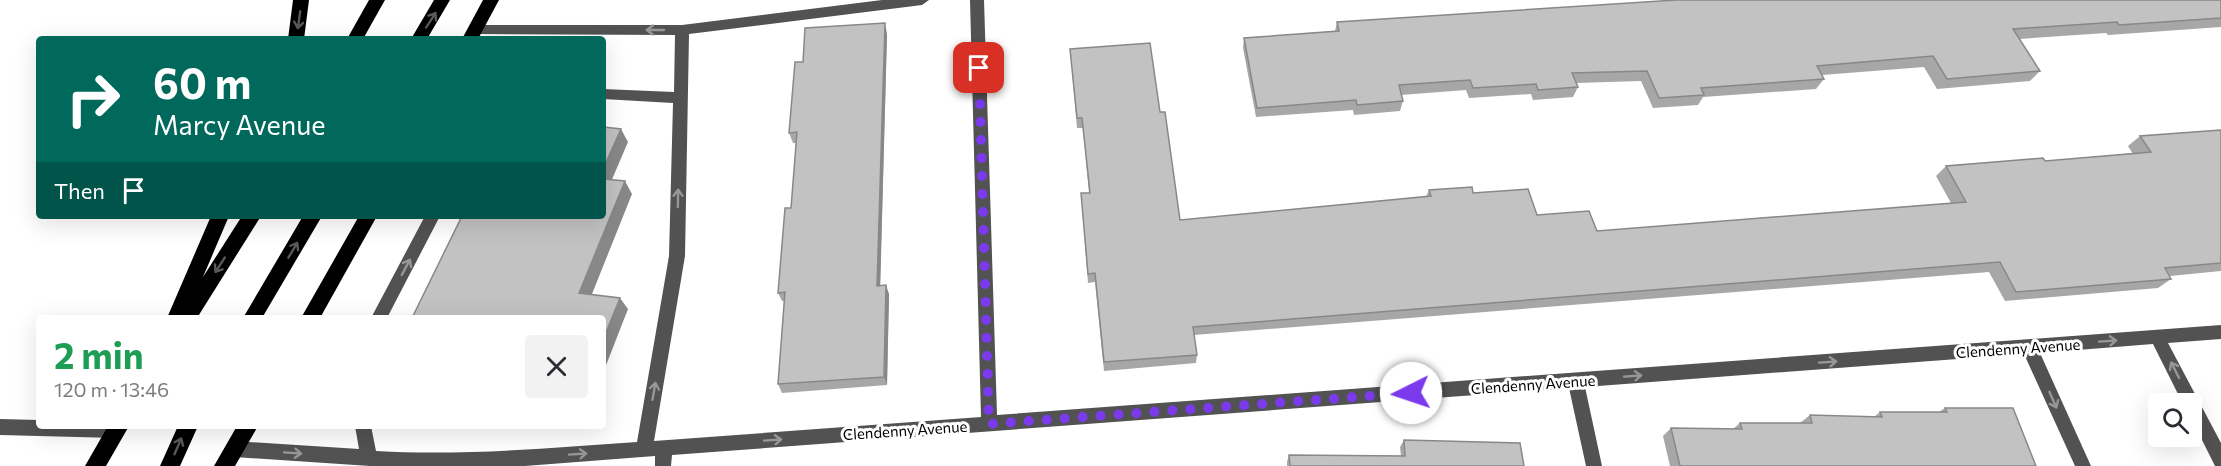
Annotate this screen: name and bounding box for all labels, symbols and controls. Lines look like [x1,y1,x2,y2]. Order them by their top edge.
one-way arrow [293,9,304,29]
one-way arrow [425,12,437,28]
one-way arrow [645,24,665,36]
pin [953,42,1004,93]
icon: arrive [962,51,995,84]
text: 60 m [153,56,252,108]
icon: right [54,60,132,138]
text: Marcy Avenue [153,108,326,141]
icon: arrive [117,174,150,207]
text: Then [54,177,105,204]
one-way arrow [673,189,684,209]
one-way arrow [287,242,299,259]
one-way arrow [214,256,226,273]
one-way arrow [400,259,412,276]
text: 2 min [54,332,144,376]
button: close [525,335,588,398]
street label: Clendenny Avenue [1955,335,2081,361]
one-way arrow [2098,335,2118,346]
one-way arrow [1817,356,1837,367]
position arrow [1379,361,1443,425]
one-way arrow [2169,362,2180,380]
one-way arrow [1623,370,1643,381]
street label: Clendenny Avenue [1470,371,1596,397]
text: 120 m · 13:46 [54,377,169,401]
one-way arrow [649,382,660,402]
one-way arrow [2048,391,2059,409]
map controls [2148,393,2202,447]
button: search [2148,393,2202,447]
street label: Clendenny Avenue [842,417,968,443]
one-way arrow [762,434,782,445]
one-way arrow [173,437,184,455]
one-way arrow [282,448,302,459]
one-way arrow [568,448,588,459]

